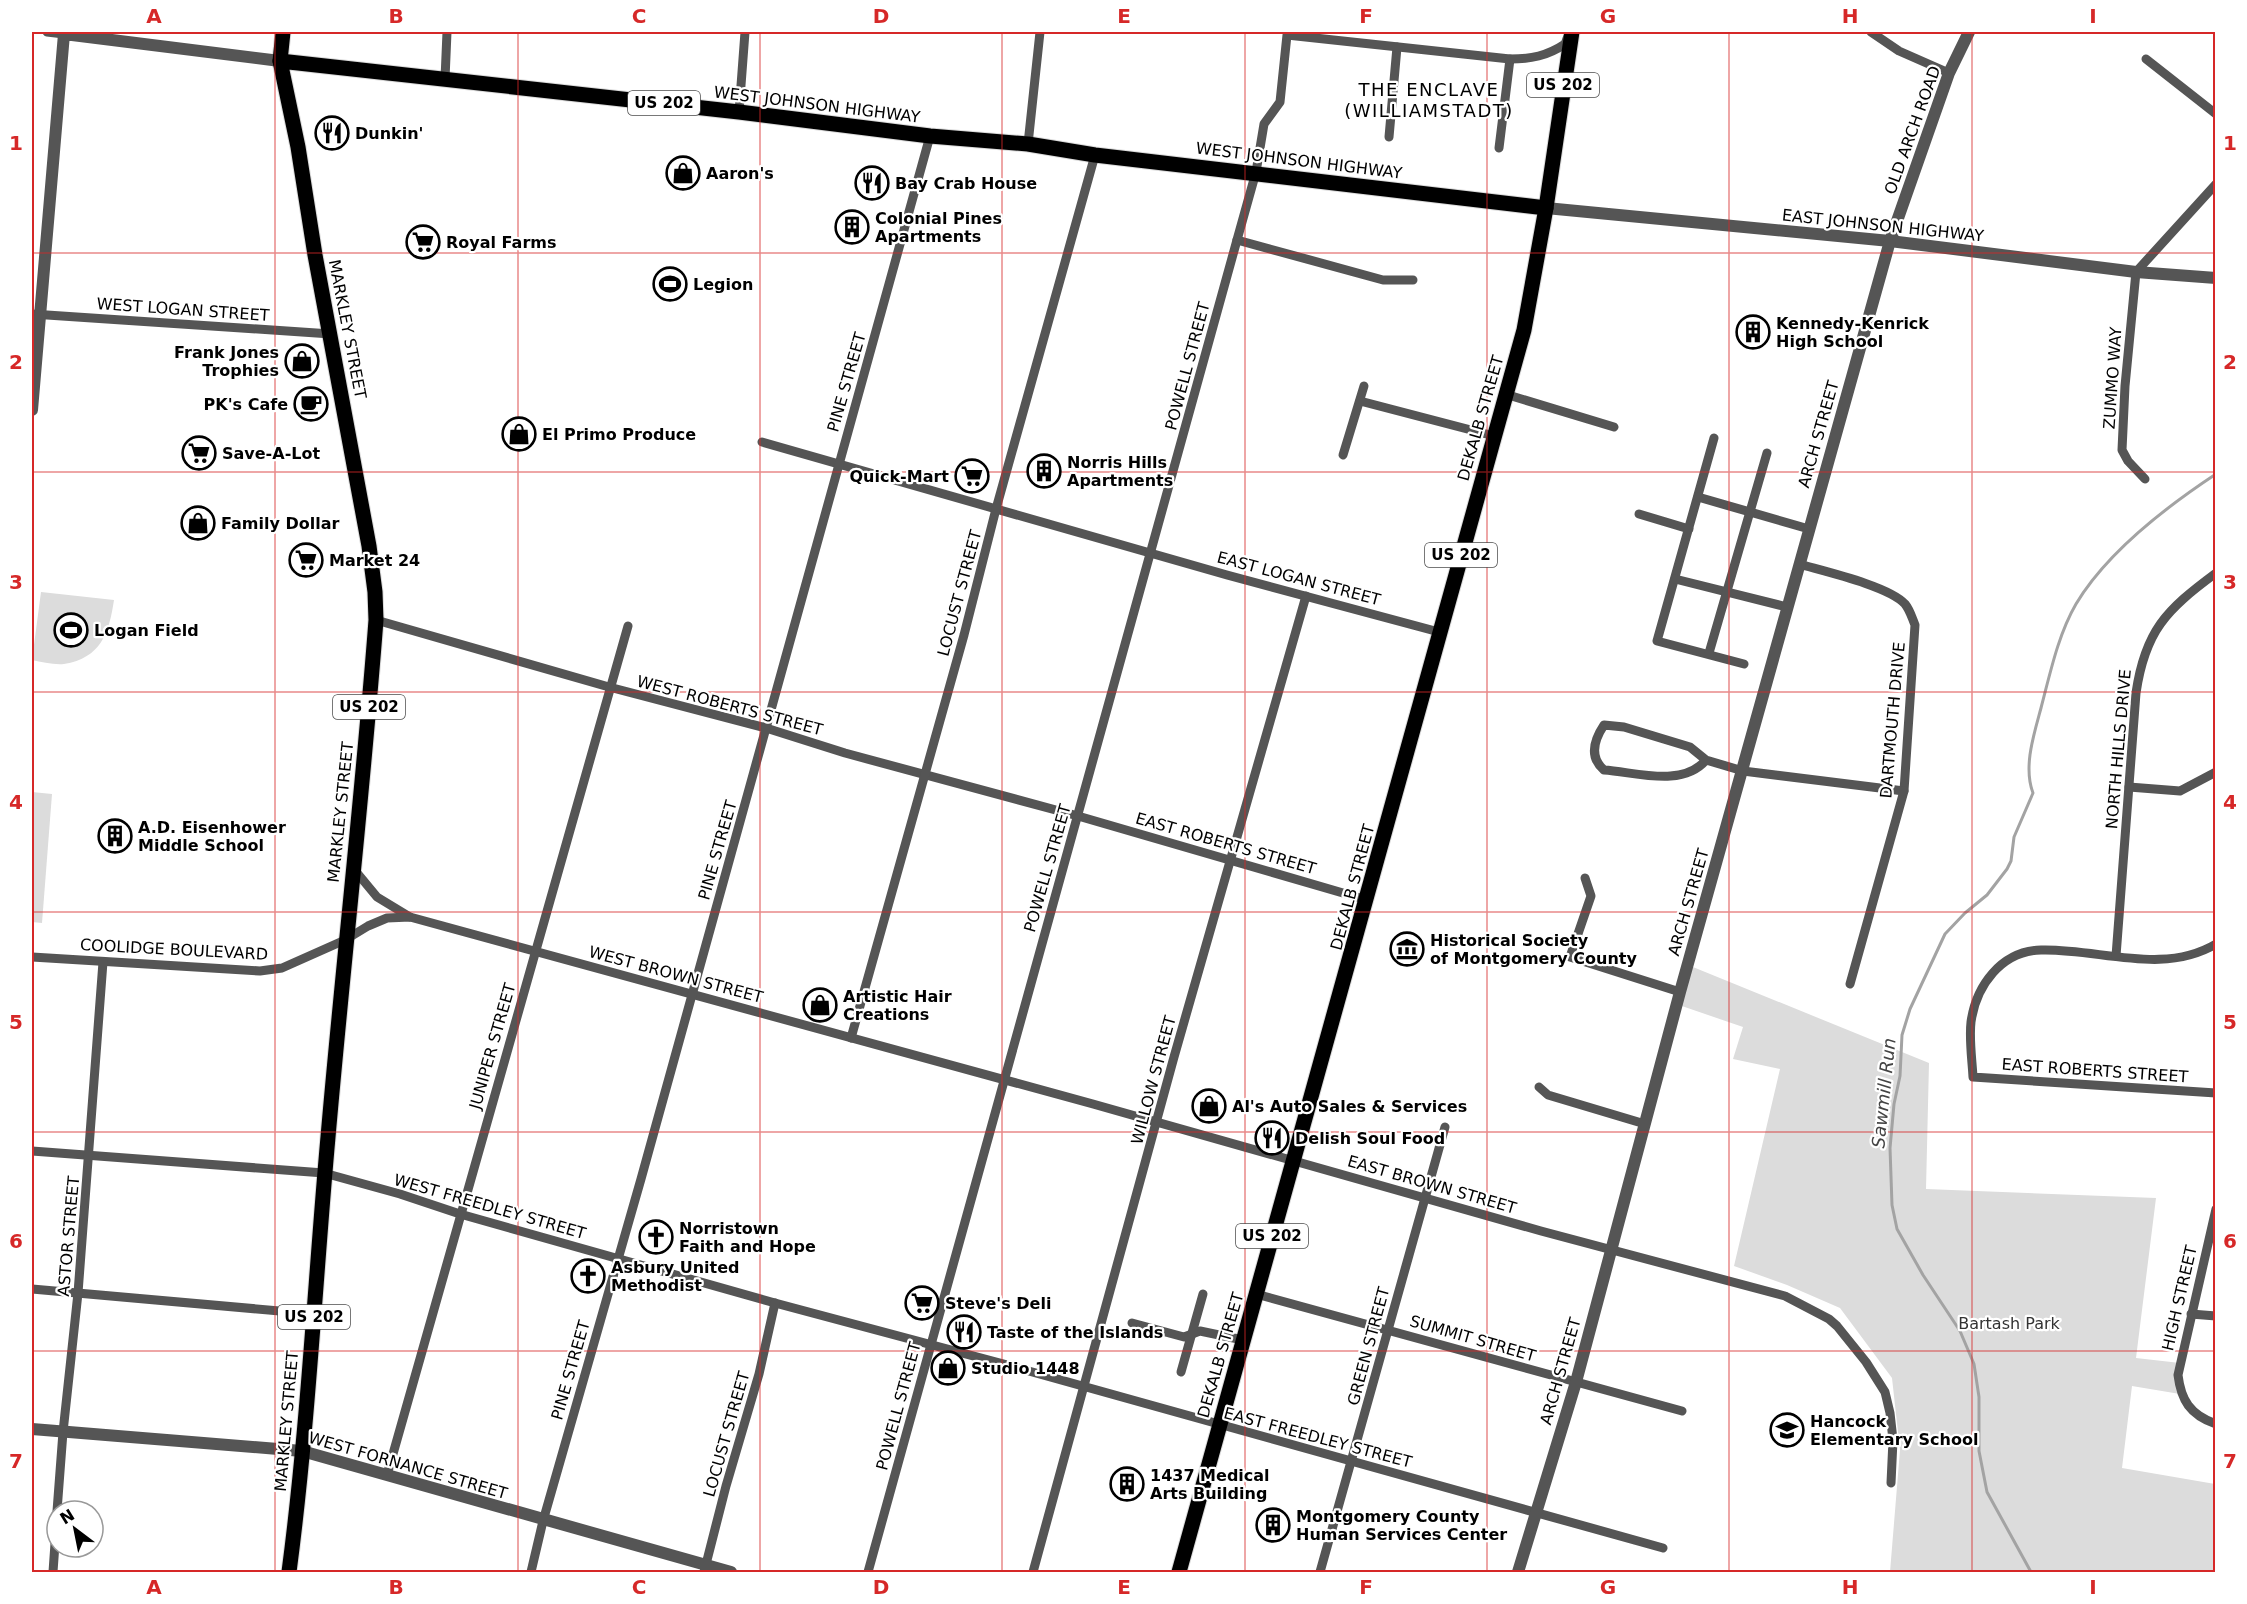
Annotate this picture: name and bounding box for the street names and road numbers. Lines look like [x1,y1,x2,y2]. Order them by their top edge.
street label: OLD ARCH ROAD [1880,63,1945,197]
road number: US 202 [1527,73,1599,97]
street label: WEST JOHNSON HIGHWAY [713,82,921,127]
road number: US 202 [628,91,700,115]
street label: WEST JOHNSON HIGHWAY [1195,138,1403,183]
street label: EAST JOHNSON HIGHWAY [1781,205,1985,246]
street label: MARKLEY STREET [325,258,370,400]
street label: WEST LOGAN STREET [96,294,270,325]
street label: POWELL STREET [1161,300,1214,432]
street label: ZUMMO WAY [2099,326,2126,430]
street label: PINE STREET [823,330,870,434]
street label: DEKALB STREET [1453,353,1508,483]
street label: ARCH STREET [1794,378,1843,490]
street label: LOCUST STREET [933,528,986,658]
road number: US 202 [1425,543,1497,567]
street label: EAST LOGAN STREET [1215,548,1383,610]
street label: DARTMOUTH DRIVE [1876,641,1909,799]
street label: NORTH HILLS DRIVE [2102,668,2135,830]
street label: WEST ROBERTS STREET [635,671,825,740]
road number: US 202 [333,695,405,719]
street label: MARKLEY STREET [324,741,357,883]
street label: PINE STREET [694,798,741,902]
street label: POWELL STREET [1020,802,1075,934]
street label: EAST ROBERTS STREET [1133,809,1319,878]
street label: DEKALB STREET [1327,822,1378,952]
street label: ARCH STREET [1664,846,1713,958]
street label: COOLIDGE BOULEVARD [79,935,268,964]
street label: WEST BROWN STREET [587,942,765,1007]
street label: JUNIPER STREET [465,981,520,1112]
street label: WILLOW STREET [1127,1014,1180,1147]
street label: EAST ROBERTS STREET [2001,1055,2189,1087]
street label: EAST BROWN STREET [1345,1151,1519,1218]
street label: WEST FREEDLEY STREET [392,1170,588,1243]
street label: ASTOR STREET [54,1175,83,1297]
road number: US 202 [1236,1224,1308,1248]
street label: HIGH STREET [2158,1243,2201,1353]
street label: GREEN STREET [1344,1285,1393,1407]
street label: DEKALB STREET [1193,1290,1248,1420]
road number: US 202 [278,1305,350,1329]
street label: SUMMIT STREET [1408,1311,1538,1366]
street label: ARCH STREET [1536,1315,1585,1427]
street label: PINE STREET [547,1318,594,1422]
street label: POWELL STREET [872,1340,925,1472]
street label: MARKLEY STREET [271,1350,302,1492]
street label: LOCUST STREET [699,1369,754,1499]
street label: EAST FREEDLEY STREET [1222,1403,1414,1472]
street label: WEST FORNANCE STREET [306,1428,510,1503]

